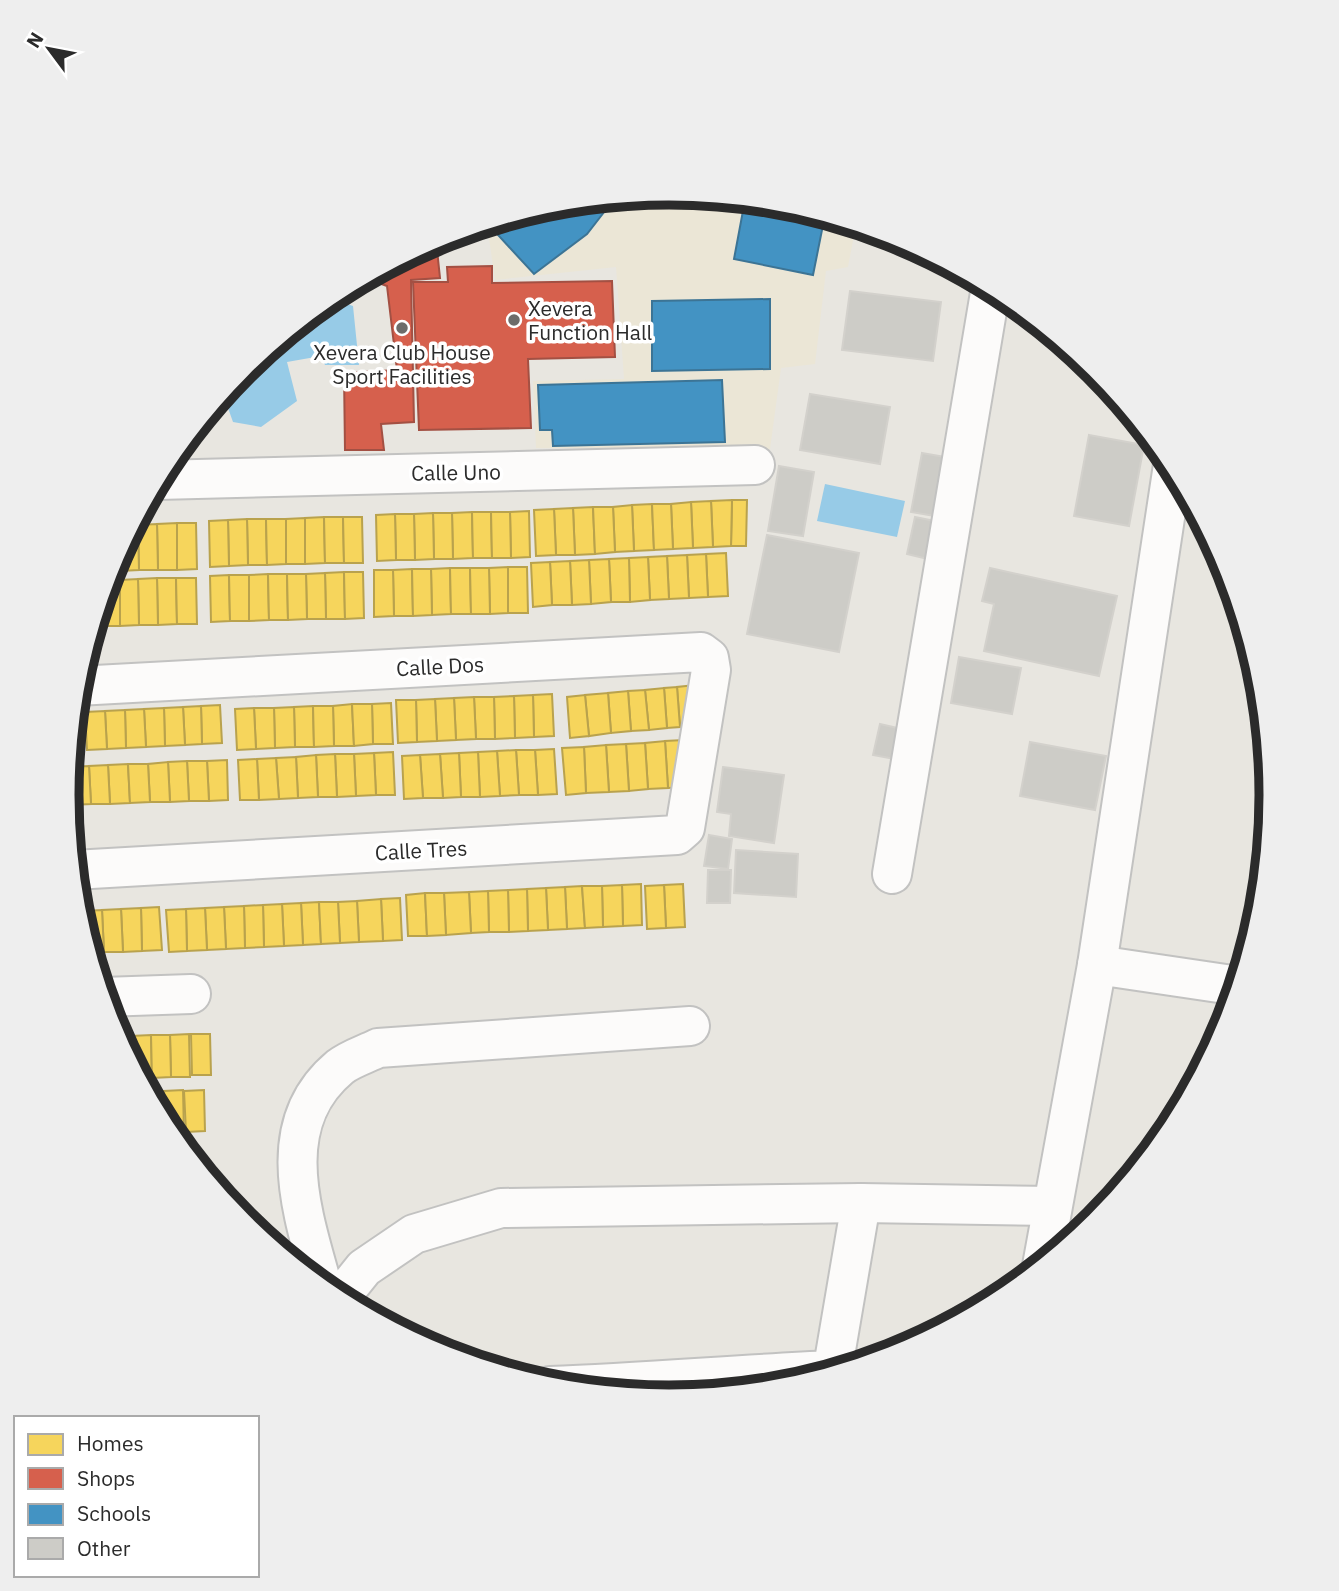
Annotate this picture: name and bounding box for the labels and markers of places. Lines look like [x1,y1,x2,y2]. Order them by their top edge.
place label: Xevera Function Hall [528,294,653,346]
marker: Xevera Function Hall [506,312,522,328]
marker: Xevera Club House Sport Facilities [394,320,410,336]
place label: Xevera Club House Sport Facilities [313,338,491,390]

